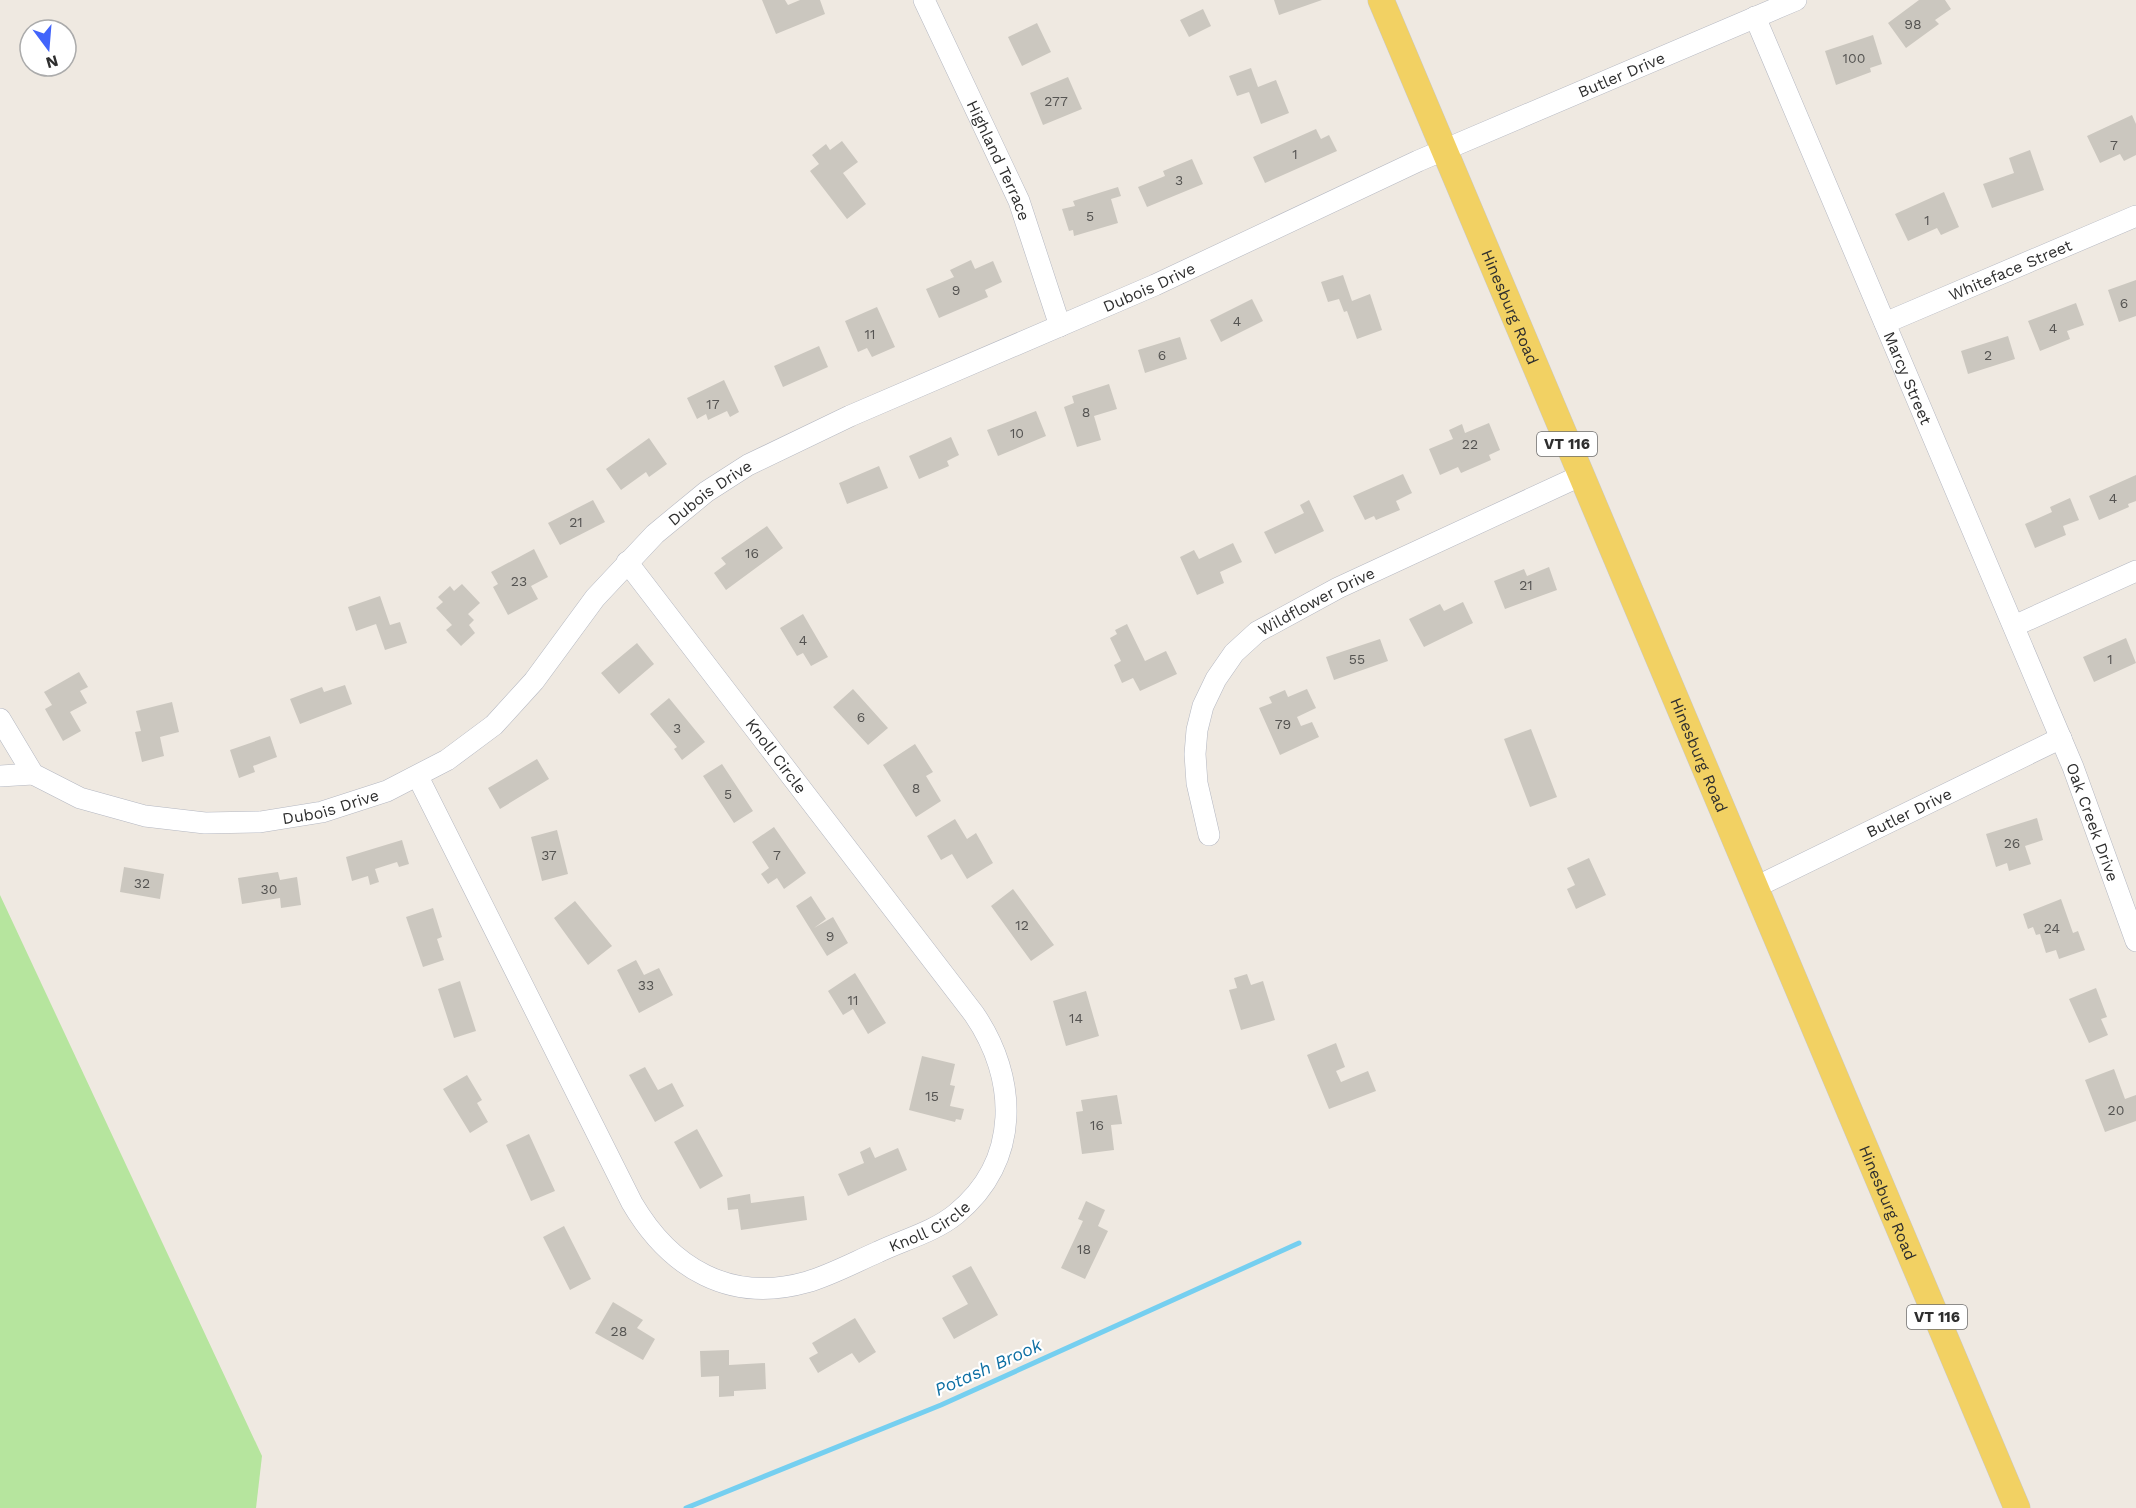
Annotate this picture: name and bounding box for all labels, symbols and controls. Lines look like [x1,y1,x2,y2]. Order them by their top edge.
house number: 98 [1904,16,1922,32]
north arrow [18,18,78,78]
street label: Butler Drive [1575,48,1668,101]
house number: 100 [1843,50,1865,66]
text: N [44,51,60,73]
house number: 277 [1044,93,1068,109]
street label: Highland Terrace [963,97,1034,223]
house number: 7 [2110,137,2118,153]
house number: 1 [1292,146,1298,162]
house number: 3 [1175,172,1183,188]
house number: 5 [1086,208,1094,224]
house number: 1 [1924,212,1930,228]
street label: Whiteface Street [1946,235,2075,304]
street label: Hinesburg Road [1478,247,1543,367]
street label: Dubois Drive [1100,258,1198,316]
house number: 9 [952,282,960,298]
house number: 6 [2120,295,2128,311]
house number: 4 [1233,313,1241,329]
house number: 4 [2049,320,2057,336]
house number: 11 [865,326,875,342]
street label: Marcy Street [1880,329,1936,427]
house number: 6 [1158,347,1166,363]
house number: 2 [1984,347,1992,363]
house number: 17 [706,396,720,412]
house number: 8 [1082,404,1090,420]
house number: 10 [1010,425,1024,441]
road number: VT 116 [1537,432,1597,456]
house number: 22 [1462,436,1478,452]
street label: Dubois Drive [664,456,755,529]
house number: 4 [2109,490,2117,506]
house number: 21 [569,514,583,530]
house number: 16 [745,545,759,561]
street label: Wildflower Drive [1255,563,1378,639]
house number: 23 [511,573,527,589]
house number: 21 [1519,577,1533,593]
house number: 4 [799,632,807,648]
house number: 55 [1349,651,1365,667]
house number: 1 [2107,651,2113,667]
street label: Hinesburg Road [1667,694,1732,815]
house number: 6 [857,709,865,725]
street label: Knoll Circle [742,715,810,797]
house number: 79 [1275,716,1291,732]
house number: 3 [673,720,681,736]
street label: Oak Creek Drive [2063,760,2123,884]
house number: 8 [912,780,920,796]
street label: Butler Drive [1863,784,1955,841]
street label: Dubois Drive [281,785,381,828]
house number: 5 [724,786,732,802]
house number: 26 [2004,835,2020,851]
house number: 37 [541,847,557,863]
house number: 7 [773,847,781,863]
house number: 32 [134,875,150,891]
house number: 30 [261,881,277,897]
house number: 12 [1015,917,1029,933]
house number: 24 [2044,920,2060,936]
house number: 9 [826,928,834,944]
house number: 33 [638,977,654,993]
house number: 11 [848,992,858,1008]
house number: 14 [1069,1010,1083,1026]
house number: 15 [925,1088,939,1104]
house number: 20 [2108,1102,2124,1118]
house number: 16 [1090,1117,1104,1133]
street label: Hinesburg Road [1856,1142,1921,1263]
street label: Knoll Circle [886,1197,974,1256]
house number: 18 [1077,1241,1091,1257]
road number: VT 116 [1907,1305,1967,1329]
house number: 28 [611,1323,627,1339]
water label: Potash Brook [931,1334,1046,1400]

